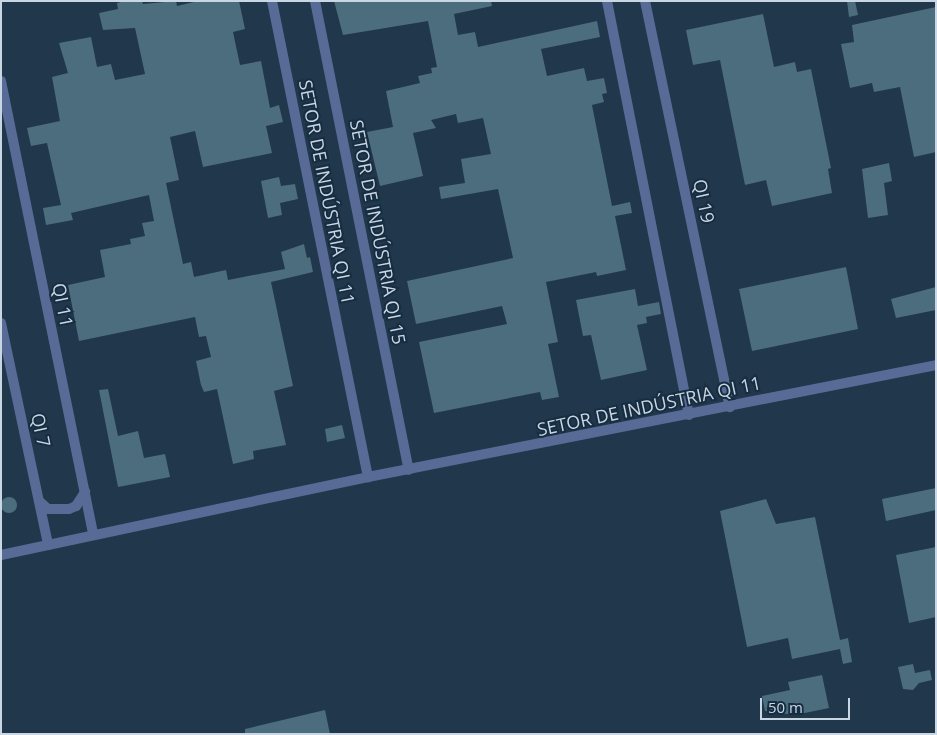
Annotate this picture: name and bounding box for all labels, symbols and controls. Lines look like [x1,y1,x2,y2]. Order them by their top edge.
street label: SETOR DE INDÚSTRIA QI 11 [295,78,359,306]
street label: SETOR DE INDÚSTRIA QI 15 [346,118,410,346]
street label: QI 19 [689,177,719,225]
street label: QI 11 [48,281,78,329]
street label: SETOR DE INDÚSTRIA QI 11 [535,372,763,440]
street label: QI 7 [27,411,55,449]
scale bar [762,688,852,720]
text: 50 m [768,697,803,717]

